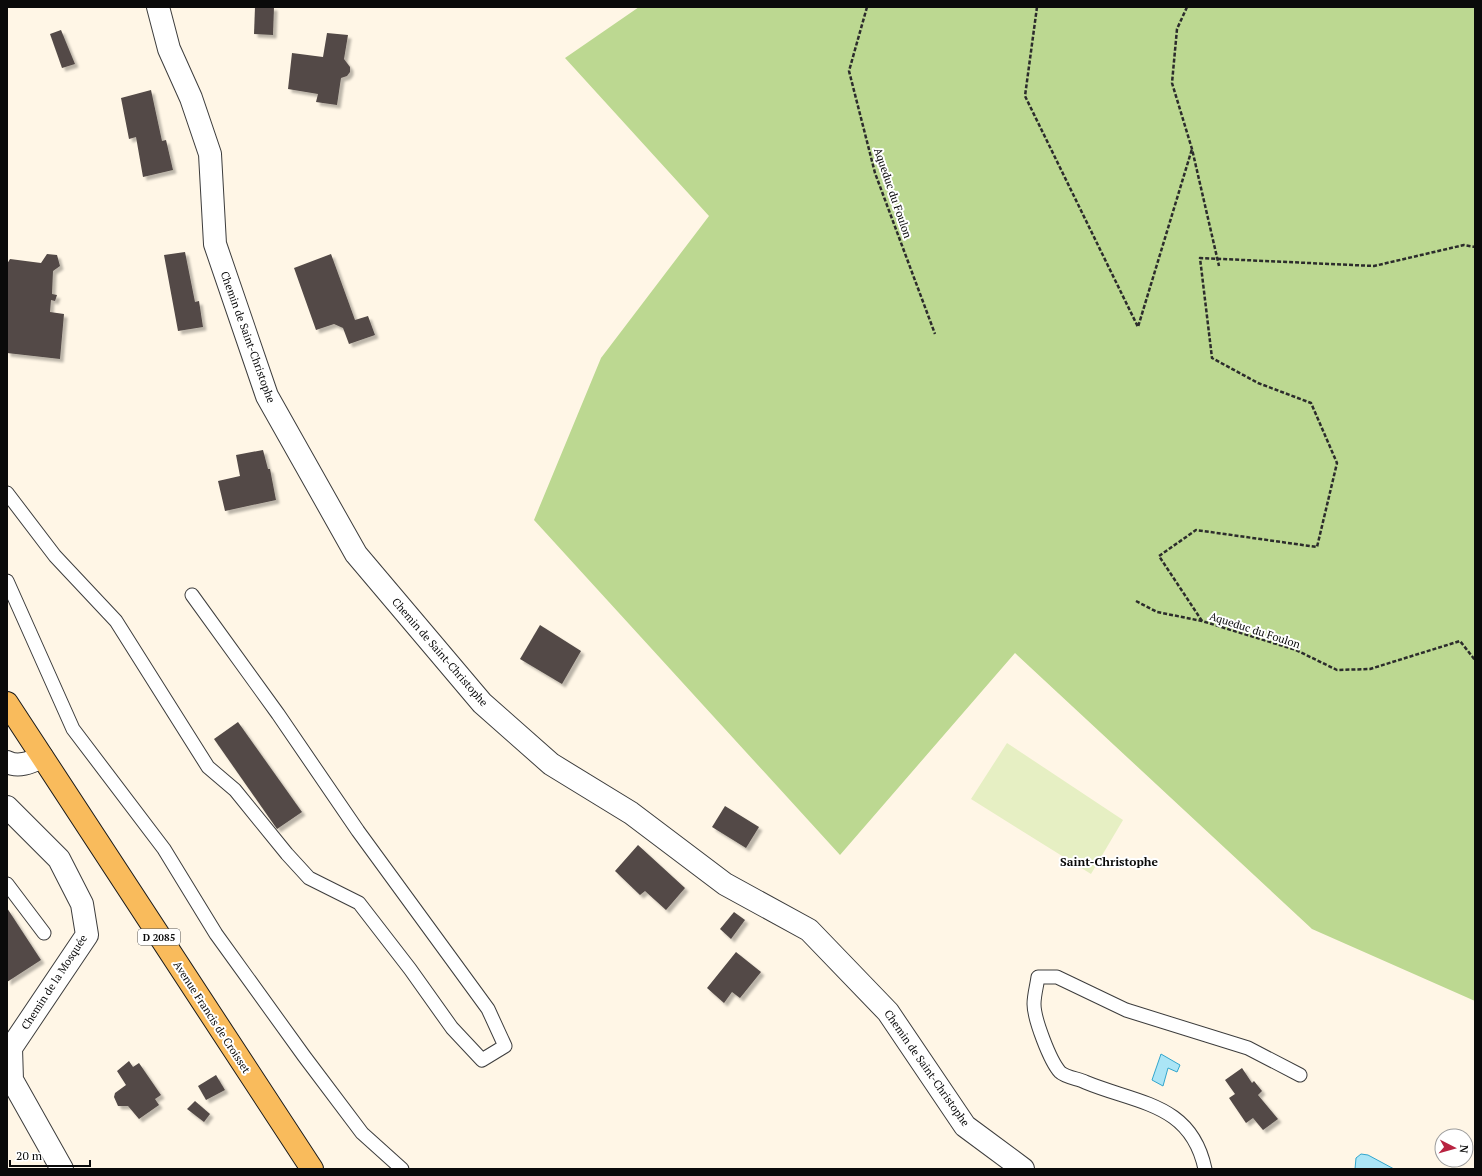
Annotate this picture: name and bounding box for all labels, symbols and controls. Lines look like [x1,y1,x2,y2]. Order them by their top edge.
street label: Aqueduc du Foulon [871,146,915,240]
street label: Chemin de Saint-Christophe [218,269,279,405]
street label: Chemin de Saint-Christophe [389,595,491,709]
street label: Aqueduc du Foulon [1208,609,1303,651]
district label: Saint-Christophe [1060,854,1158,869]
road number: D 2085 [138,929,180,945]
street label: Chemin de la Mosquée [18,931,90,1032]
street label: Avenue Francis de Croisset [170,958,254,1076]
street label: Chemin de Saint-Christophe [881,1007,973,1129]
north arrow [1434,1128,1474,1168]
scale bar [10,1142,90,1168]
text: N [1456,1144,1471,1155]
text: 20 m [16,1148,43,1163]

